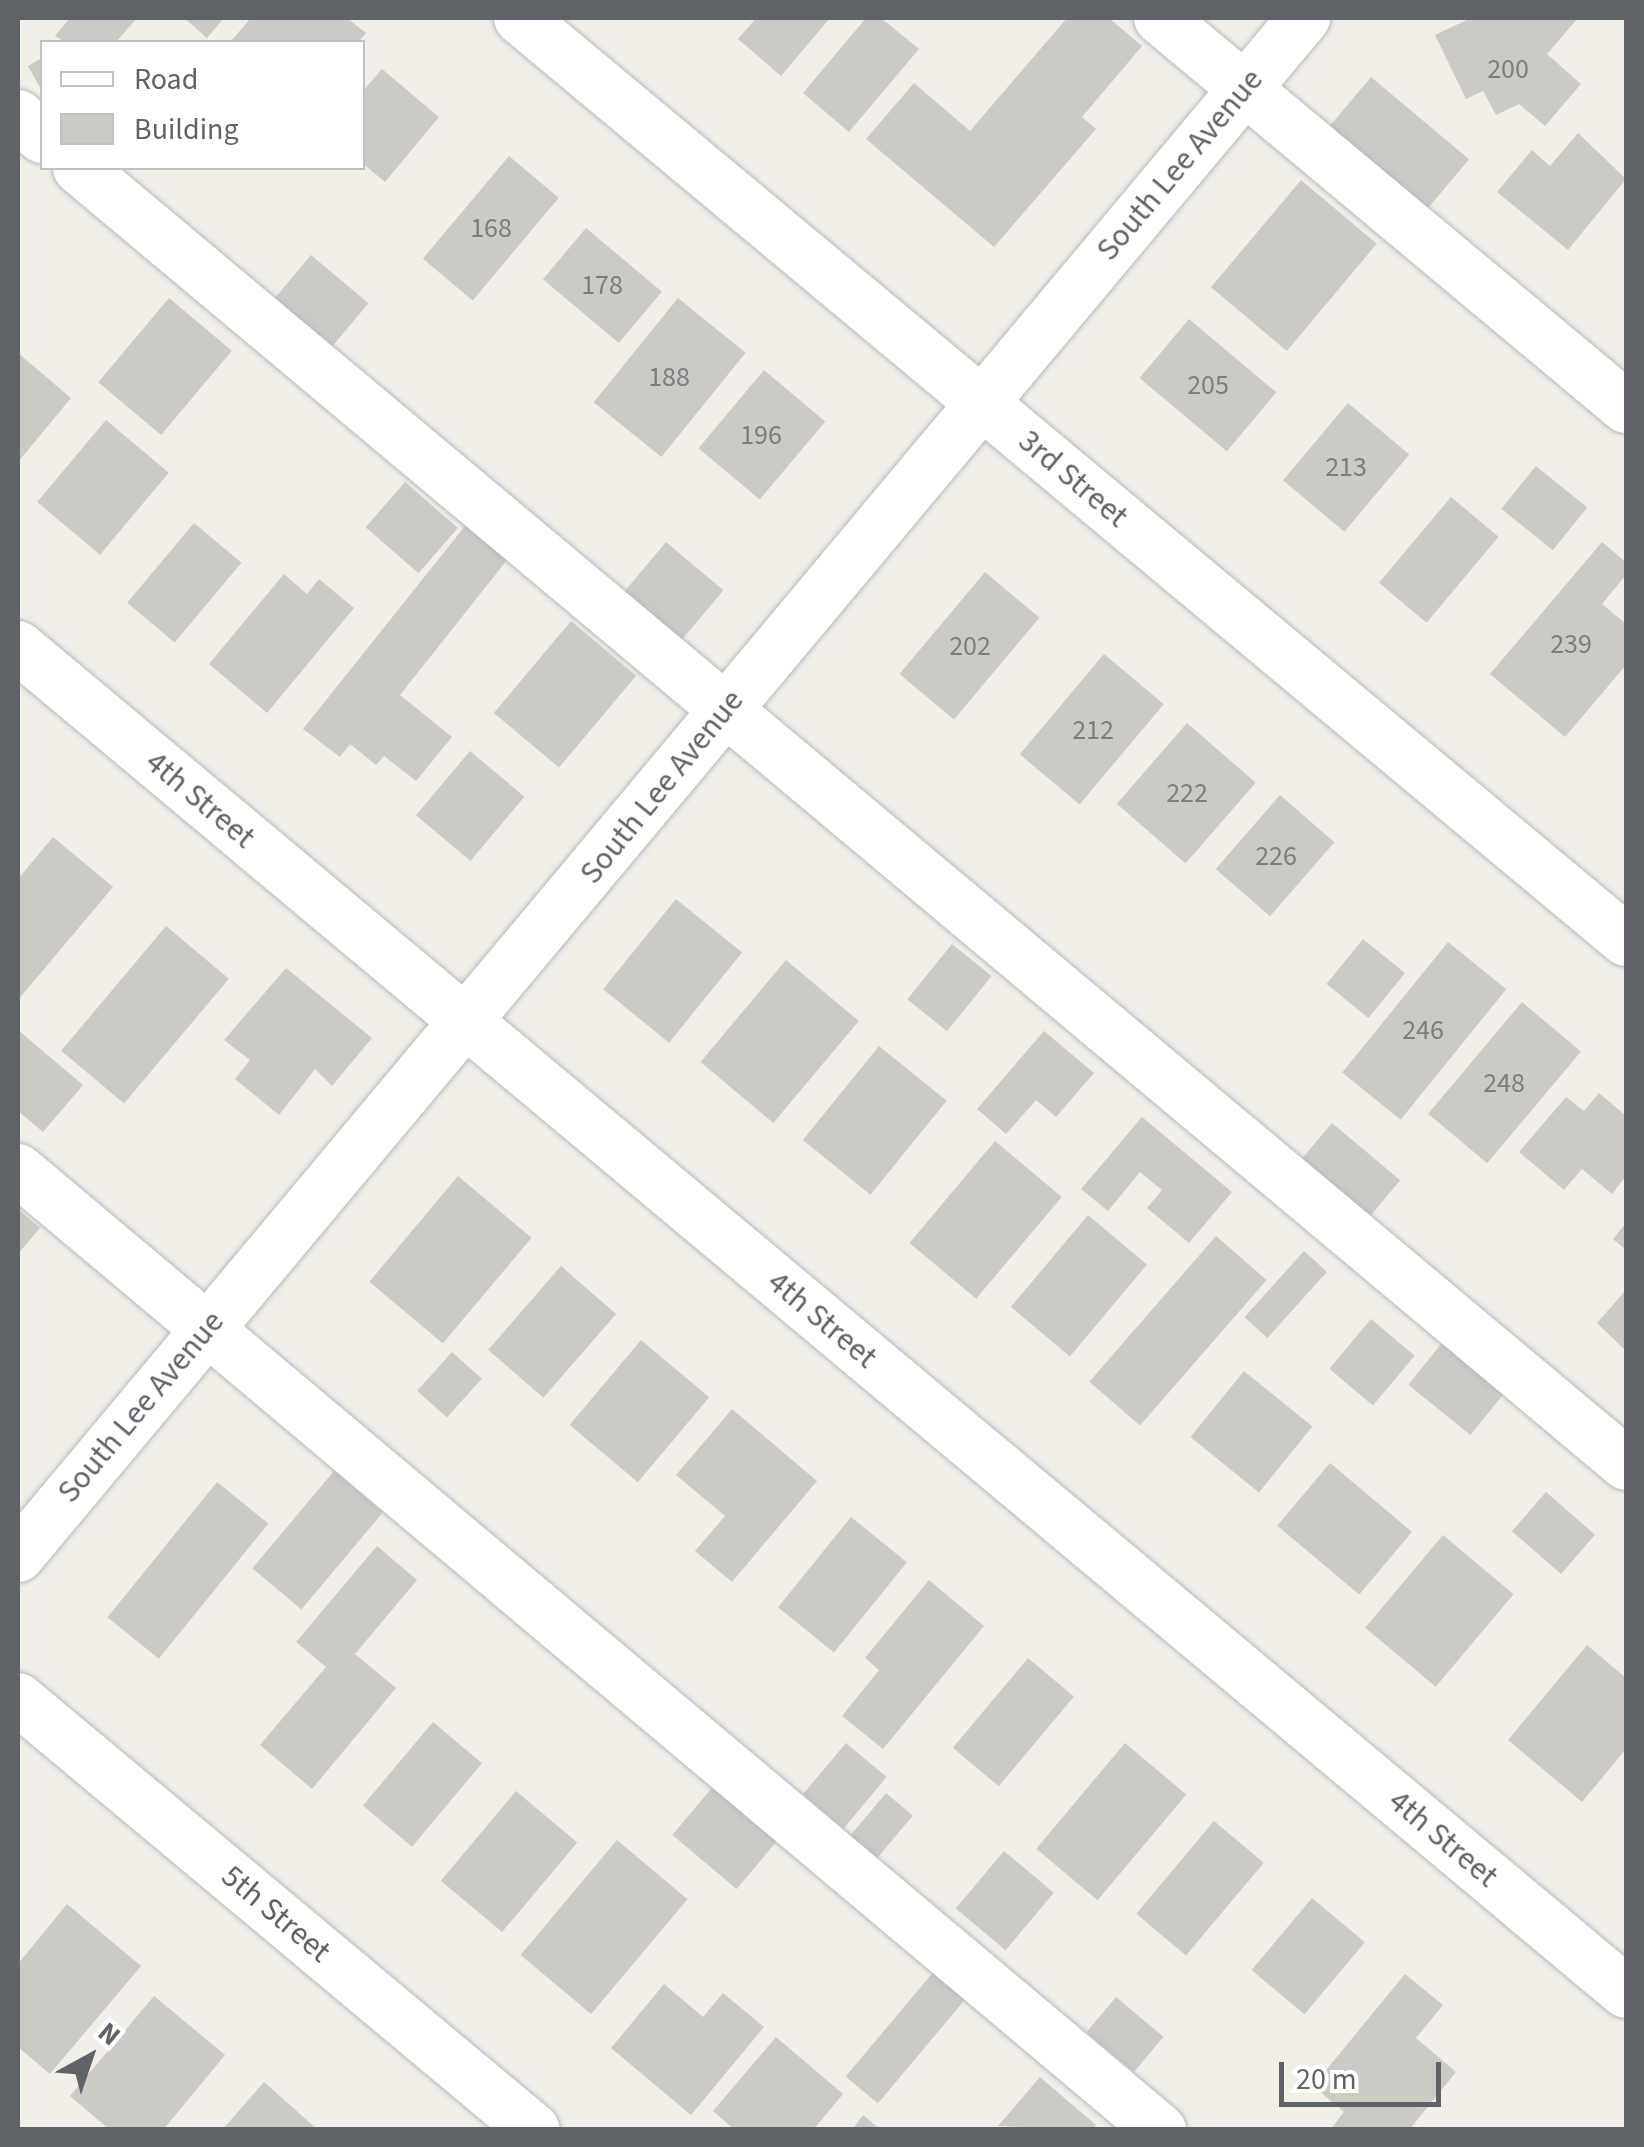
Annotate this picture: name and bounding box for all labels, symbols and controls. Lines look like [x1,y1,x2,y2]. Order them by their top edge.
legend [40,40,365,170]
house number: 200 [1487,52,1529,86]
text: Road [134,58,198,101]
street label: South Lee Avenue [1089,61,1271,269]
text: Building [134,108,239,151]
house number: 168 [470,211,512,245]
house number: 178 [581,268,623,302]
house number: 188 [648,360,690,394]
house number: 205 [1187,368,1229,402]
house number: 196 [740,418,782,452]
street label: 3rd Street [1010,422,1136,536]
house number: 213 [1325,450,1367,484]
house number: 239 [1550,627,1592,661]
house number: 202 [949,629,991,663]
street label: South Lee Avenue [572,682,752,892]
house number: 212 [1072,713,1114,747]
street label: 4th Street [138,743,262,857]
house number: 222 [1166,776,1208,810]
house number: 226 [1255,839,1297,873]
house number: 246 [1402,1013,1444,1047]
house number: 248 [1483,1066,1525,1100]
street label: 4th Street [760,1263,884,1377]
street label: South Lee Avenue [50,1303,232,1511]
street label: 4th Street [1381,1782,1505,1896]
street label: 5th Street [214,1857,338,1971]
north arrow [40,2007,140,2107]
text: N [89,2013,129,2055]
scale bar [1284,2042,1446,2104]
text: 20 m [1296,2058,1357,2101]

